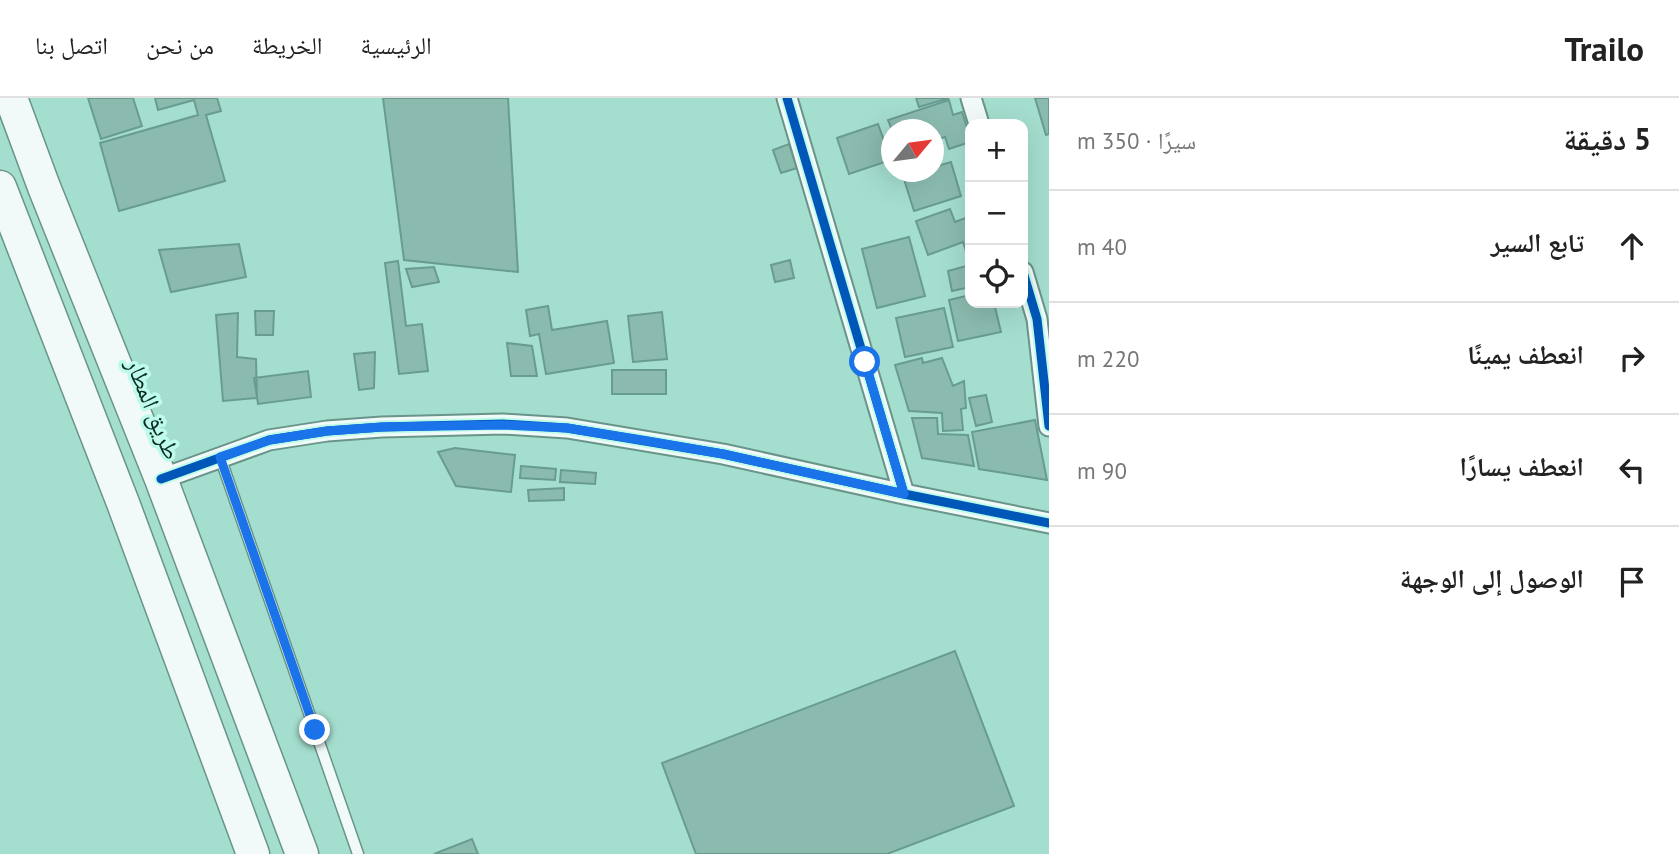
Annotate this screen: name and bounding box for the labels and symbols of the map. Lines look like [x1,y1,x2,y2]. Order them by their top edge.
north arrow [881,119,944,182]
route start [849,346,880,377]
street label: طريق المطار [119,353,188,464]
route end [299,714,330,745]

